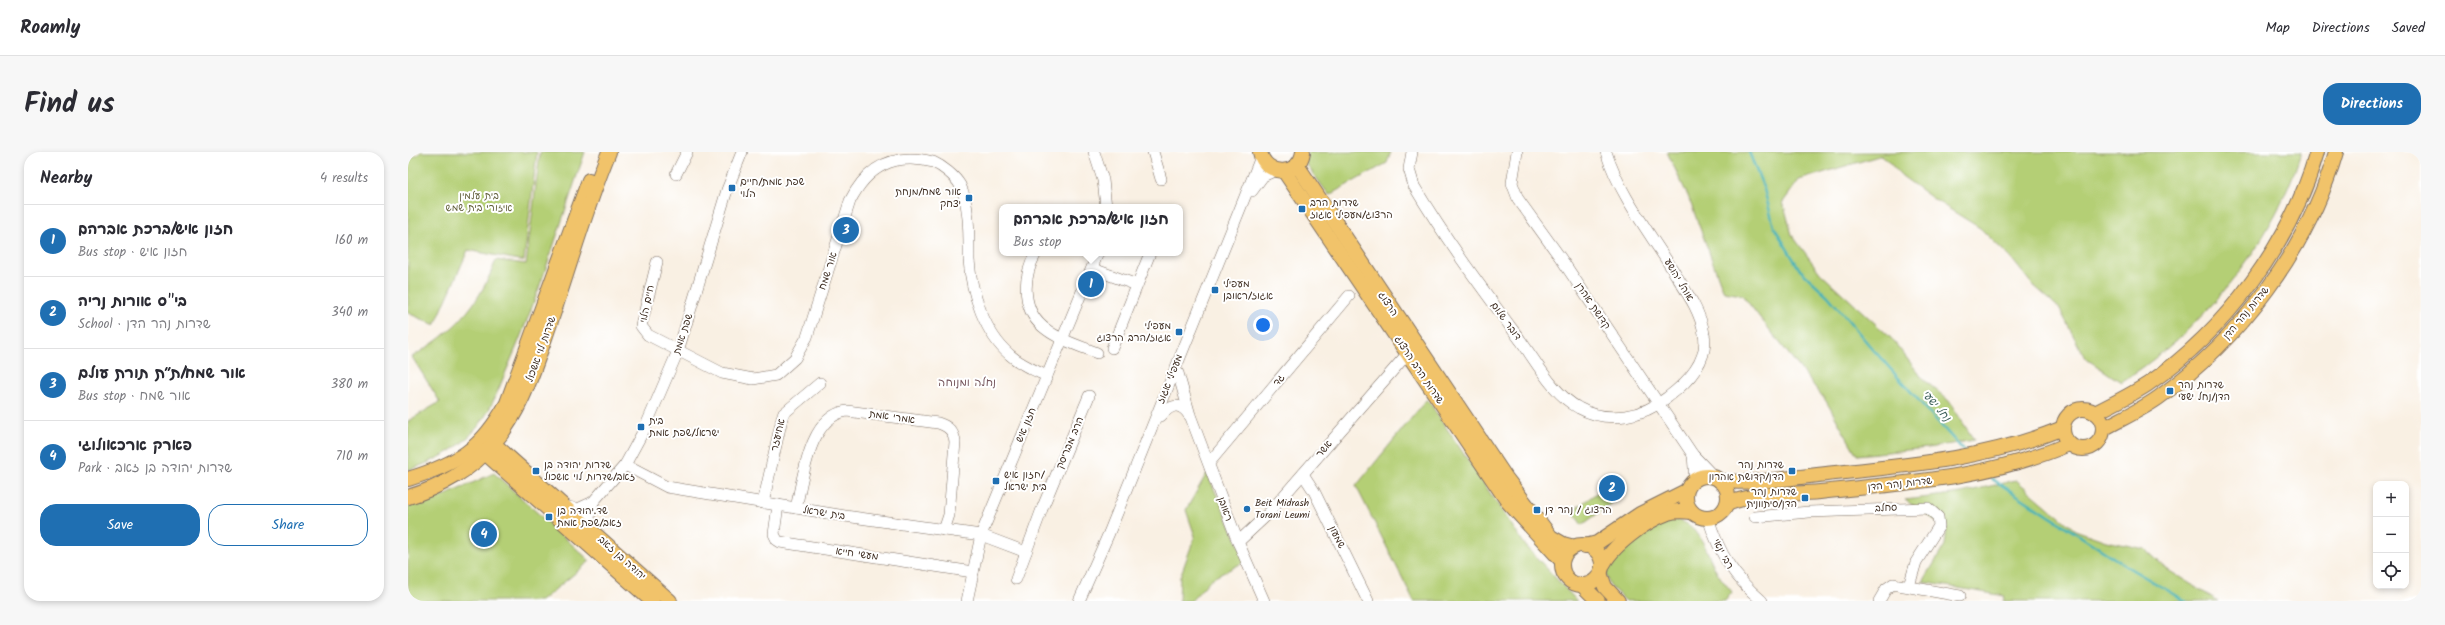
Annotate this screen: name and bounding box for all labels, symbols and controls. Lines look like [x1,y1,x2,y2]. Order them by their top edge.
text: Roamly [20,13,80,43]
text: Map [2265,17,2290,39]
text: Directions [2312,17,2370,39]
text: Saved [2392,17,2425,39]
text: Find us [24,82,115,127]
button: Directions [2323,83,2421,125]
text: Nearby [40,165,92,192]
text: 4 results [320,168,368,189]
place label: שפת אמת/חיים הלוי [740,174,805,202]
marker: שפת אמת/חיים הלוי [727,183,737,193]
place label: אור שמח/מנחת יצחק [895,184,961,212]
park label: בית עלמין איזורי בית שמש [446,188,512,216]
marker: אור שמח/מנחת יצחק [964,193,974,203]
place label: שדרות הרב הרצוג/מעפילי אגוז [1310,195,1393,223]
popup [999,204,1183,256]
marker: שדרות הרב הרצוג/מעפילי אגוז [1297,204,1307,214]
text: חזון איש/ברכת אברהם [1013,208,1169,232]
pin: 3 [833,215,859,245]
text: חזון איש/ברכת אברהם [78,218,233,242]
text: 1 [51,230,55,251]
text: 160 m [335,230,368,251]
text: Bus stop [1013,232,1061,253]
text: Bus stop · חזון איש [78,242,187,263]
street label: אור שמח [814,250,842,292]
street label: אוהל יהושע [1660,256,1698,305]
pin: 1 [1078,269,1104,299]
place label: מעפילי אגוז/ראובן [1223,276,1273,304]
street label: קדושת אהרן [1571,279,1615,333]
street label: חיים הלוי [635,283,659,324]
street label: שדרות נהר הדן [2219,283,2273,343]
marker: מעפילי אגוז/ראובן [1210,285,1220,295]
street label: הרצוג [1374,288,1402,320]
text: בי"ס אורות נריה [78,290,187,314]
street label: דובר שלום [1487,298,1526,344]
text: 2 [49,302,57,323]
text: 340 m [331,302,368,323]
street label: שפת אמת [669,311,697,358]
text: School · שדרות נהר הדן [78,314,211,335]
street label: שדרות לוי אשכול [522,314,560,384]
your location [1253,315,1273,335]
place label: מעפילי אגוז/הרב הרצוג [1097,318,1171,346]
marker: מעפילי אגוז/הרב הרצוג [1174,327,1184,337]
street label: שדרות הרב הרצוג [1390,332,1448,408]
street label: מעפילי אגוז [1153,352,1187,406]
text: אור שמח/ת״ת תורת עולם [78,362,245,386]
street label: גד [1269,370,1289,390]
text: 3 [49,374,57,395]
text: 380 m [331,374,368,395]
district label: נחלה ומנוחה [938,374,996,392]
place label: שדרות נהר הדן/נחל ישעי [2178,377,2230,405]
text: Bus stop · אור שמח [78,386,190,407]
water label: נחל ישעי [1917,386,1955,426]
marker: שדרות נהר הדן/נחל ישעי [2165,386,2175,396]
street label: חזון איש [1011,405,1041,445]
street label: אמרי אמת [867,406,916,428]
place label: בית ישראל/שפת אמת [648,413,719,441]
street label: הרב מבריסק [1052,414,1088,472]
street label: אחיעזר [766,417,790,453]
marker: בית ישראל/שפת אמת [636,422,646,432]
text: פארק ארכאולוגי [78,434,192,458]
street label: אשר [1312,437,1336,461]
text: 4 [49,446,57,467]
text: 710 m [336,446,368,467]
place label: שדרות יהודה בן זאב/שדרות לוי אשכול [544,457,635,485]
place label: שדרות נהר הדן/קדושת אהרון [1709,457,1784,485]
text: Park · שדרות יהודה בן זאב [78,458,232,479]
marker: שדרות יהודה בן זאב/שדרות לוי אשכול [531,466,541,476]
marker: שדרות נהר הדן/קדושת אהרון [1787,466,1797,476]
place label: חזון איש/ בית ישראל [1004,467,1047,495]
pin: 2 [1599,473,1625,503]
street label: שדרות נהר הדן [1867,473,1933,495]
marker: חזון איש/ בית ישראל [991,476,1001,486]
map controls [2373,481,2409,589]
button: + [2373,481,2409,517]
place label: שדרות נהר הדן/סיתוונית [1746,484,1797,512]
marker: שדרות נהר הדן/סיתוונית [1800,493,1810,503]
street label: ראובן [1213,495,1237,523]
place label: Beit Midrash Torani Leumi [1255,495,1310,523]
street label: סחלב [1874,499,1898,517]
street label: בית ישראל [802,502,846,524]
place label: הרצוג / נהר דן [1545,502,1612,518]
place label: שד.יהודה בן זאב/שפת אמת [556,503,622,531]
button: Save [40,504,200,546]
button: Share [208,504,368,546]
marker: Beit Midrash Torani Leumi [1242,504,1252,514]
marker: הרצוג / נהר דן [1532,505,1542,515]
marker: שד.יהודה בן זאב/שפת אמת [544,512,554,522]
button: − [2373,517,2409,553]
pin: 4 [471,519,497,549]
street label: שמעון [1325,523,1349,551]
street label: יהודה בן זאב [594,532,650,584]
street label: רבי ינאי [1708,536,1738,572]
street label: מעשי חייא [835,543,879,565]
button: locate [2373,553,2409,589]

